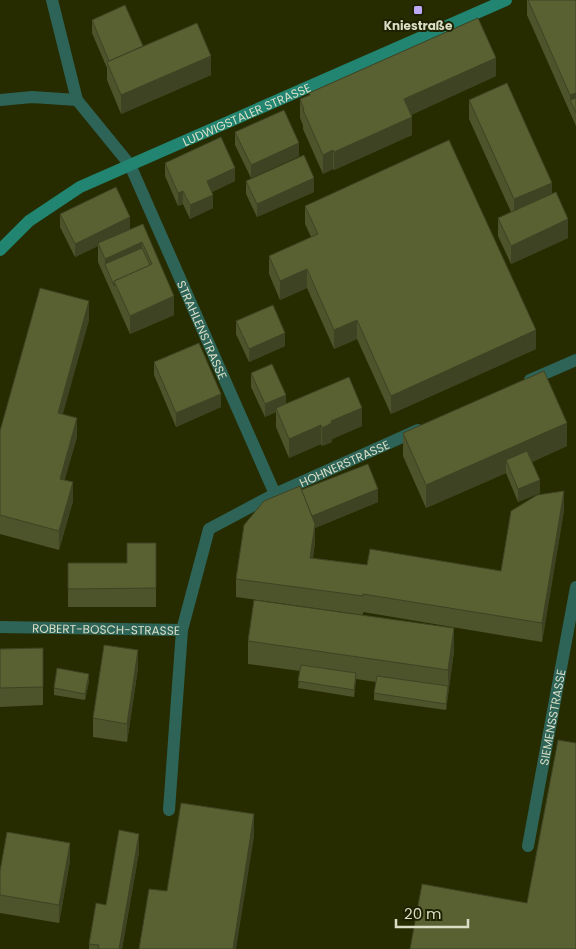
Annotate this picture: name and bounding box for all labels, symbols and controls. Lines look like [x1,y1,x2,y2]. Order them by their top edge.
marker: Kniestraße [412,4,424,16]
place label: Kniestraße [384,17,453,34]
street label: LUDWIGSTALER STRASSE [180,78,313,150]
street label: STRAHLENSTRASSE [173,278,232,382]
street label: HOHNERSTRASSE [296,435,392,491]
street label: ROBERT-BOSCH-STRASSE [32,619,180,638]
street label: SIEMENSSTRASSE [535,668,569,767]
scale bar [396,896,468,928]
text: 20 m [404,903,442,924]

